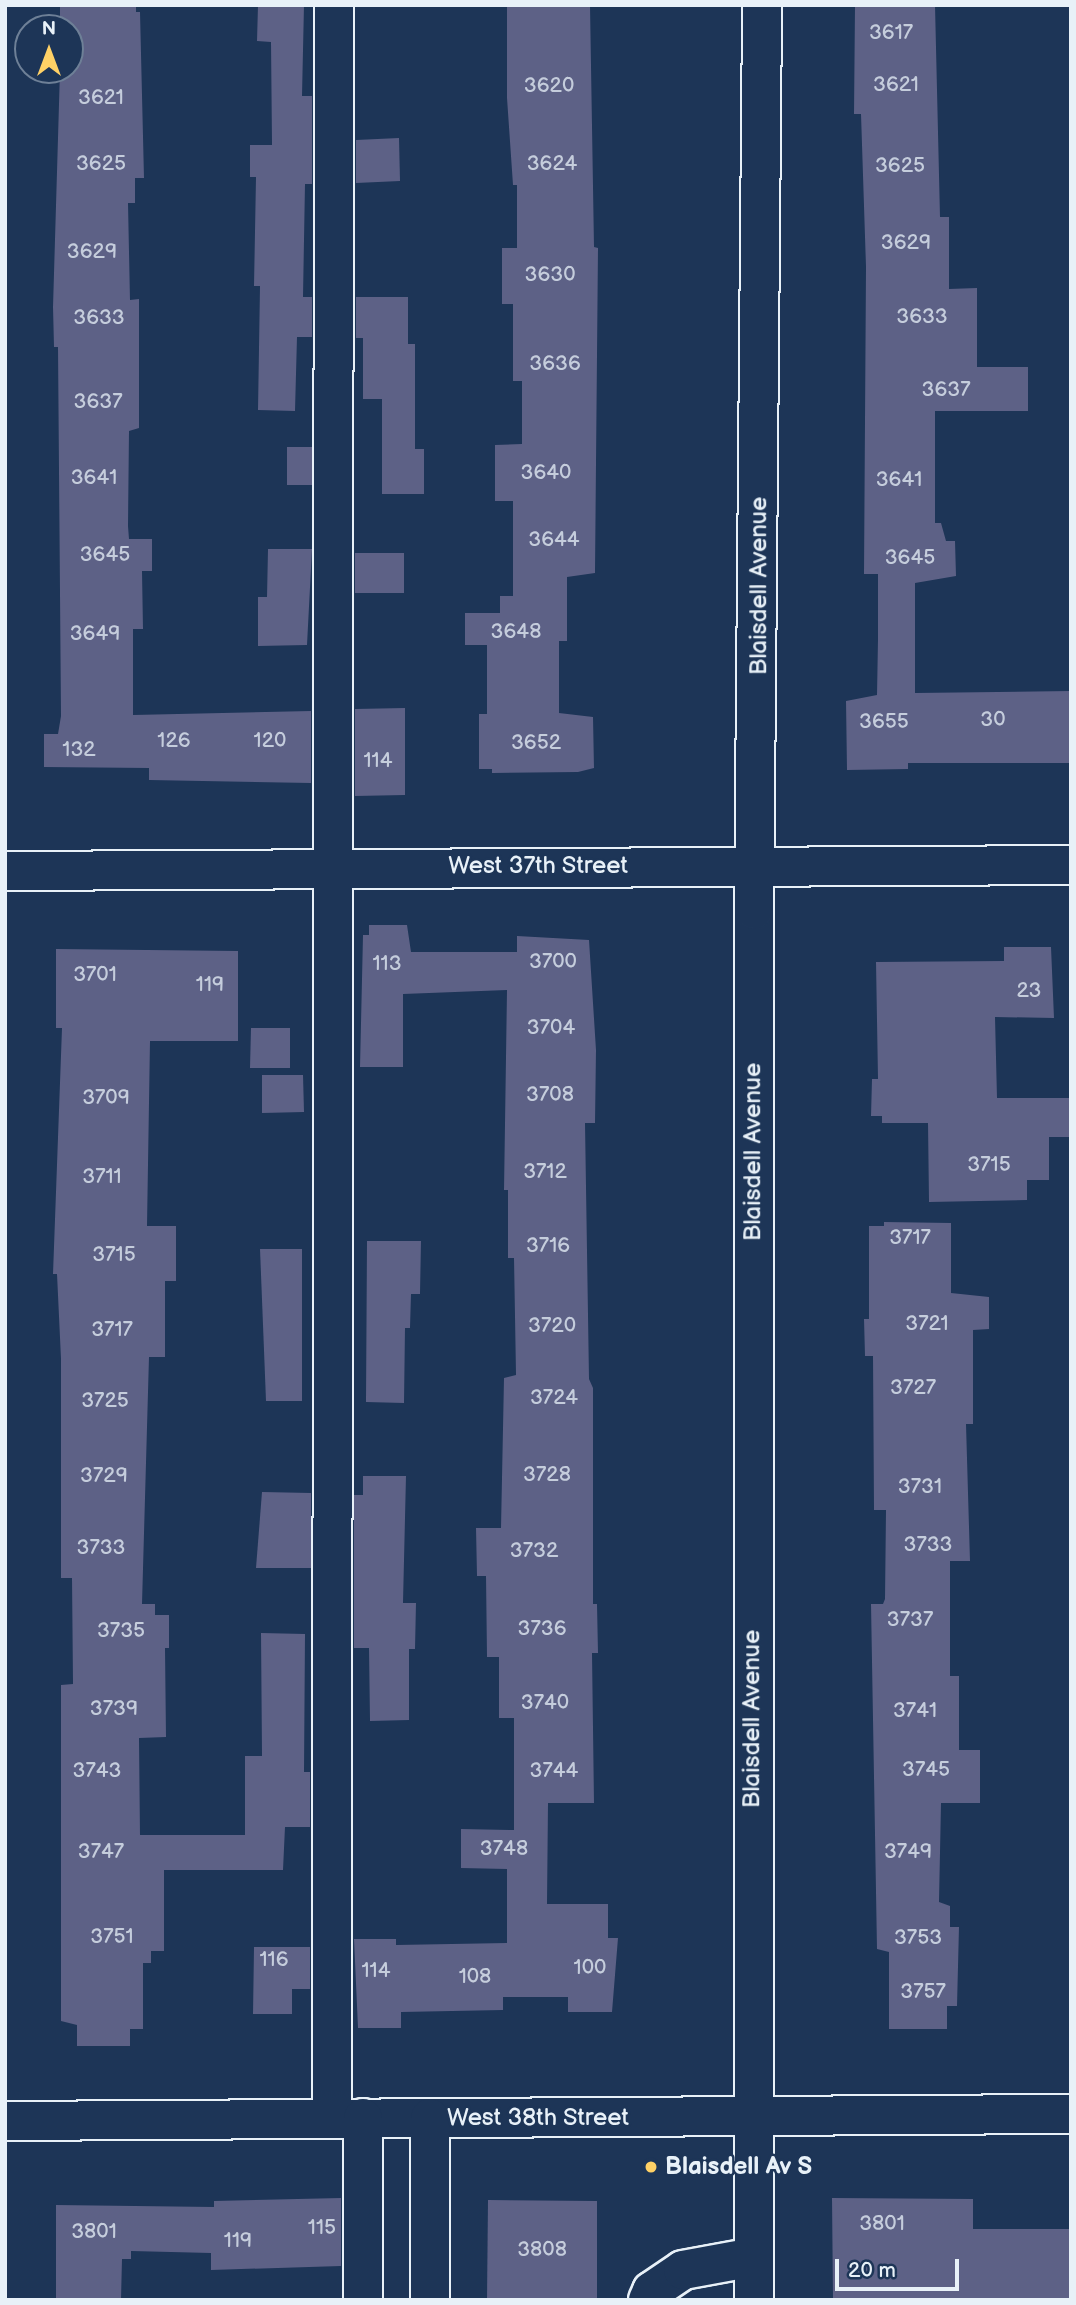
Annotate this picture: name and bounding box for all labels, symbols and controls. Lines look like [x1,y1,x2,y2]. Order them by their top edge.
north arrow [14,14,84,84]
text: N [42,18,56,41]
house number: 3617 [869,20,913,46]
house number: 3621 [873,72,919,98]
house number: 3620 [524,73,574,99]
house number: 3621 [78,85,124,111]
house number: 3625 [76,151,126,177]
house number: 3624 [527,151,577,177]
house number: 3625 [875,153,925,179]
house number: 3629 [881,230,931,256]
house number: 3629 [67,239,117,265]
house number: 3630 [524,262,576,288]
house number: 3633 [896,304,948,330]
house number: 3633 [73,305,125,331]
house number: 3636 [529,351,581,377]
house number: 3637 [922,377,970,403]
house number: 3637 [74,389,122,415]
house number: 3640 [521,460,571,486]
house number: 3641 [71,465,117,491]
house number: 3641 [876,467,922,493]
street label: Blaisdell Avenue [745,497,773,675]
house number: 3644 [528,527,580,553]
house number: 3645 [80,542,130,568]
house number: 3645 [885,545,935,571]
house number: 3648 [491,619,541,645]
house number: 3649 [70,621,120,647]
house number: 30 [980,707,1006,733]
house number: 3655 [859,709,909,735]
house number: 126 [157,728,191,754]
house number: 120 [254,728,286,754]
house number: 3652 [511,730,561,756]
house number: 132 [62,737,96,763]
house number: 114 [363,748,393,774]
street label: West 37th Street [448,852,628,880]
house number: 3700 [529,949,577,975]
house number: 113 [372,951,402,977]
house number: 3701 [73,962,117,988]
house number: 119 [196,972,224,998]
house number: 23 [1017,978,1041,1004]
house number: 3704 [527,1015,575,1041]
street label: Blaisdell Avenue [739,1063,767,1241]
house number: 3708 [526,1082,574,1108]
house number: 3709 [82,1085,130,1111]
house number: 3715 [967,1152,1011,1178]
house number: 3712 [523,1159,567,1185]
house number: 3711 [82,1164,122,1190]
house number: 3717 [889,1225,931,1251]
house number: 3716 [526,1233,570,1259]
house number: 3715 [92,1242,136,1268]
house number: 3721 [905,1311,949,1337]
house number: 3720 [528,1313,576,1339]
house number: 3717 [91,1317,133,1343]
house number: 3727 [890,1375,936,1401]
house number: 3724 [530,1385,578,1411]
house number: 3725 [81,1388,129,1414]
house number: 3728 [523,1462,571,1488]
house number: 3729 [80,1463,128,1489]
house number: 3731 [898,1474,942,1500]
house number: 3733 [903,1532,953,1558]
house number: 3733 [76,1535,126,1561]
house number: 3732 [510,1538,558,1564]
house number: 3737 [887,1607,933,1633]
house number: 3736 [518,1616,566,1642]
house number: 3735 [97,1618,145,1644]
street label: Blaisdell Avenue [738,1630,766,1808]
house number: 3740 [521,1690,569,1716]
house number: 3739 [90,1696,138,1722]
house number: 3741 [893,1698,937,1724]
house number: 3745 [902,1757,950,1783]
house number: 3743 [73,1758,121,1784]
house number: 3744 [530,1758,578,1784]
house number: 3748 [480,1836,528,1862]
house number: 3747 [78,1839,124,1865]
house number: 3749 [884,1839,932,1865]
house number: 3751 [90,1924,134,1950]
house number: 3753 [894,1925,942,1951]
house number: 116 [259,1947,289,1973]
house number: 100 [574,1955,606,1981]
house number: 114 [361,1958,391,1984]
house number: 108 [459,1964,491,1990]
house number: 3757 [900,1979,946,2005]
street label: West 38th Street [447,2104,629,2132]
place label: Blaisdell Av S [665,2153,812,2181]
marker: Blaisdell Av S [643,2159,659,2175]
house number: 3801 [859,2211,905,2237]
house number: 115 [308,2215,336,2241]
house number: 3801 [71,2219,117,2245]
house number: 119 [224,2228,252,2254]
house number: 3808 [517,2237,567,2263]
scale bar [838,2246,962,2290]
text: 20 m [848,2258,896,2283]

